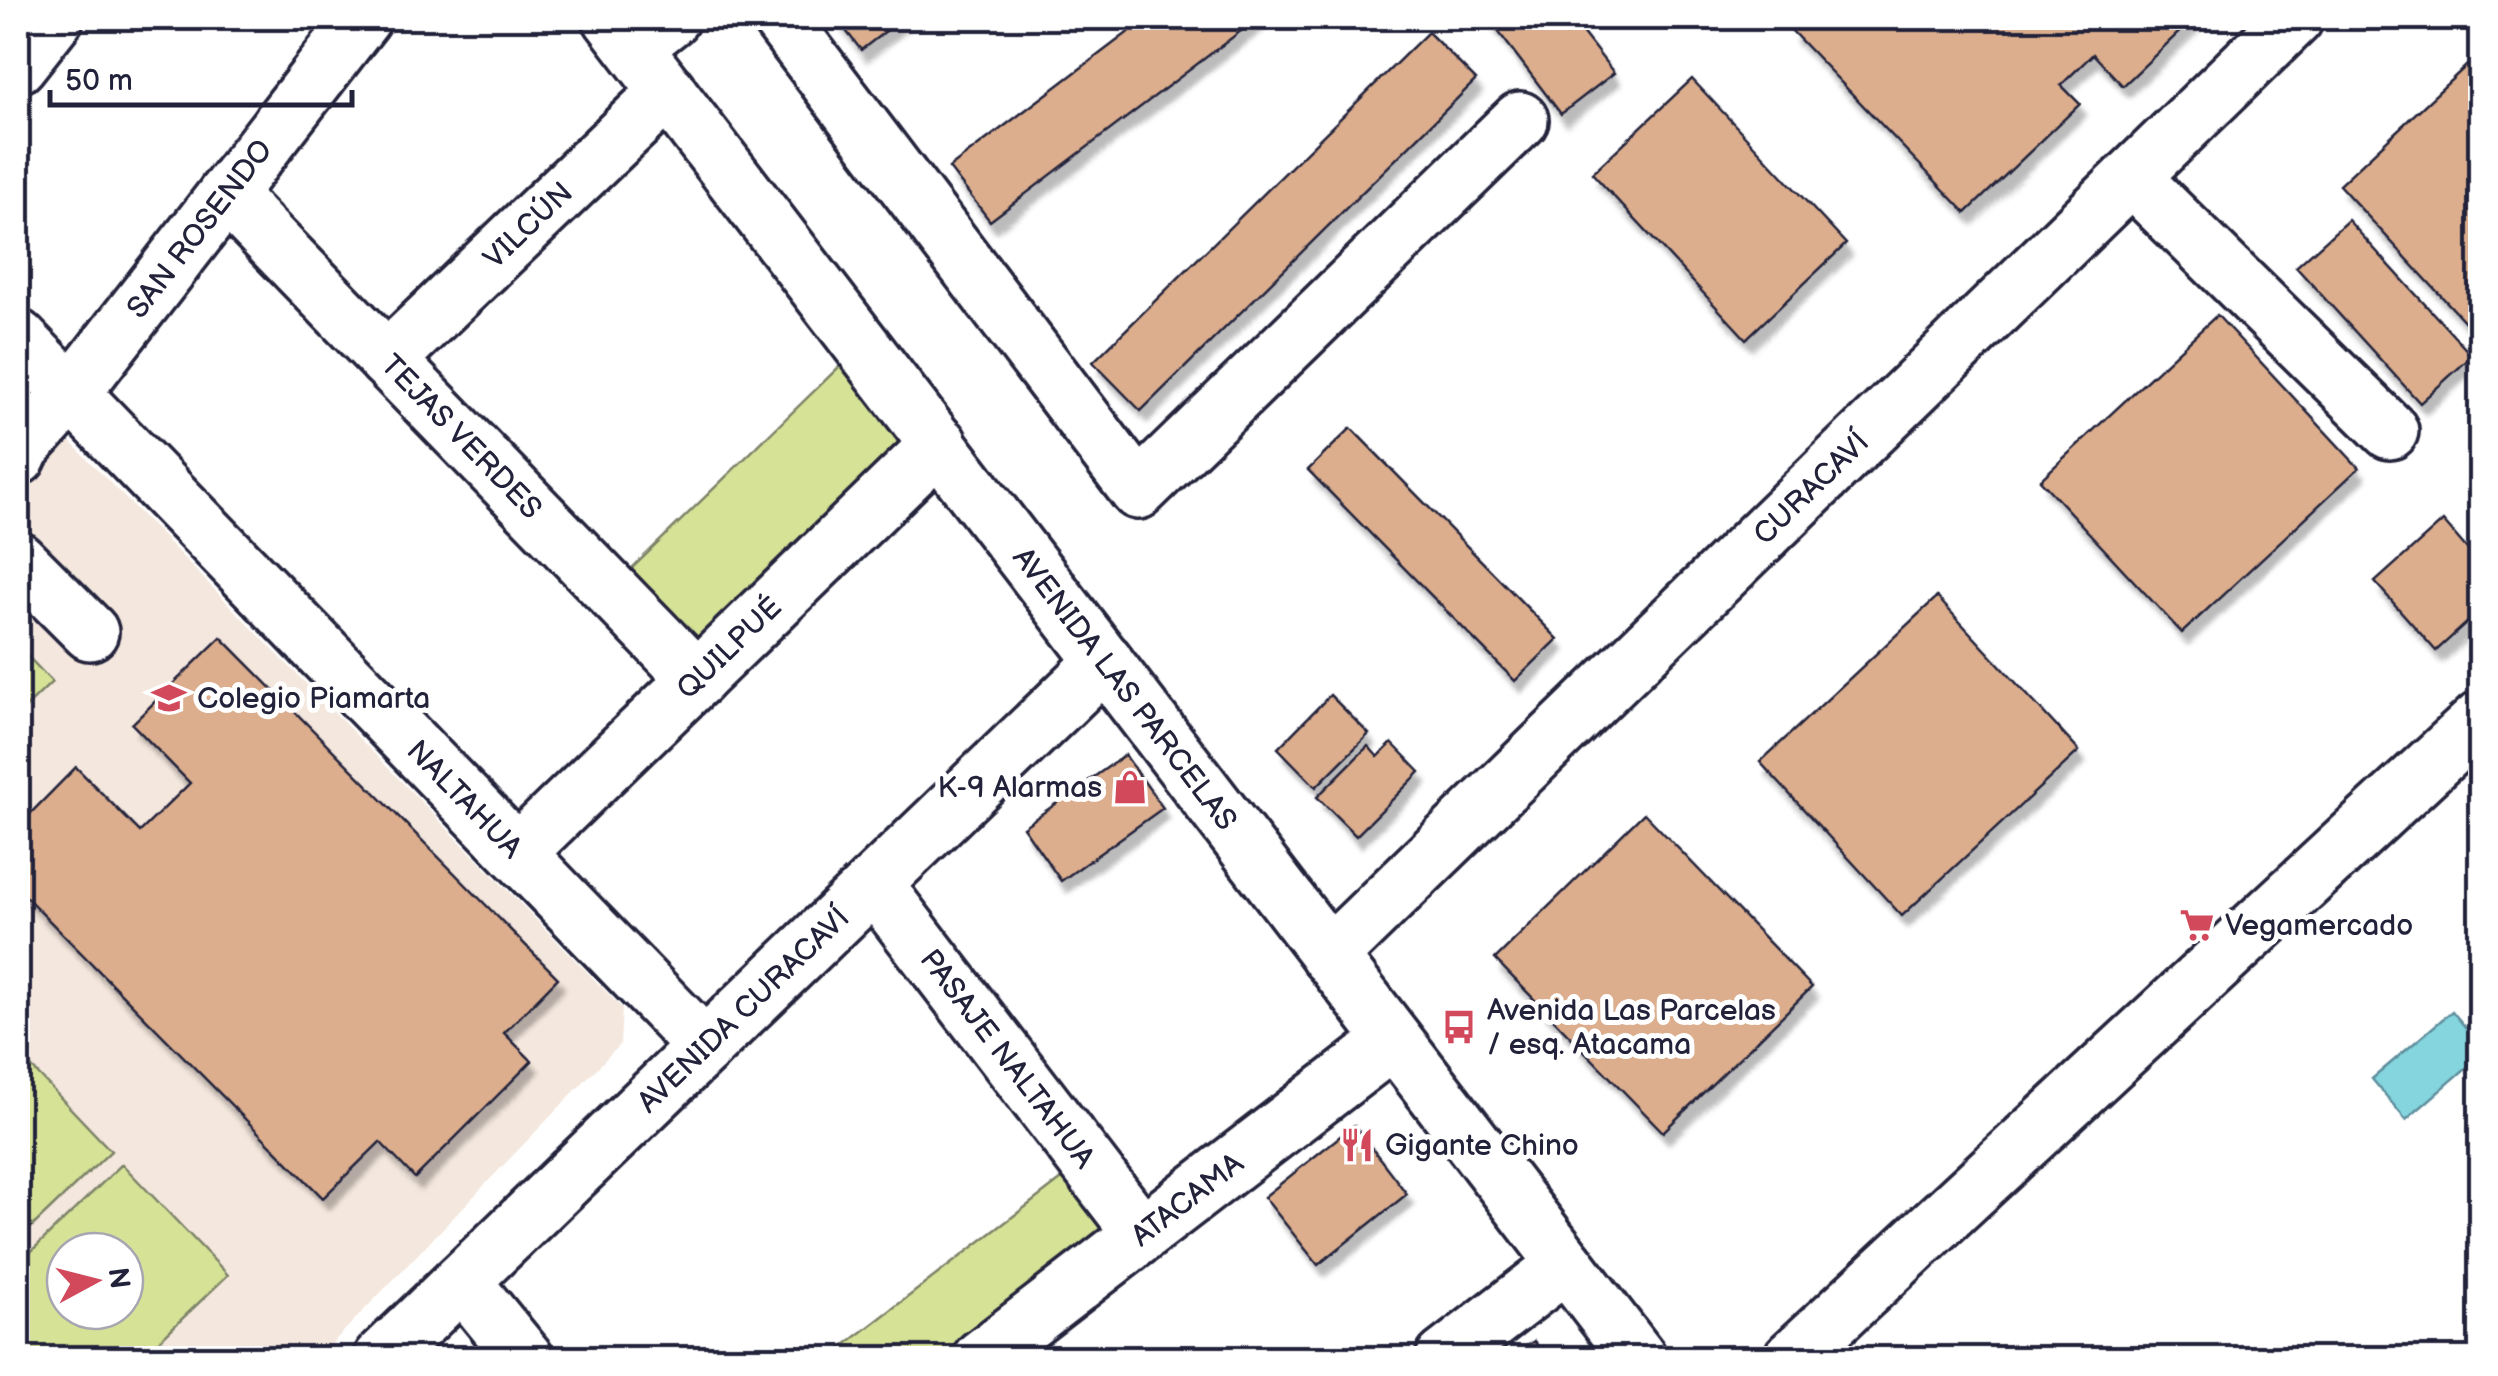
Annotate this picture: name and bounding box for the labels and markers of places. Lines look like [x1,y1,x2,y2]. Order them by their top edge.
school or university icon: Colegio Piamarta [150,679,188,717]
place label: Colegio Piamarta [197,681,430,717]
shop icon: K-9 Alarmas [1111,768,1149,806]
place label: K-9 Alarmas [938,770,1102,806]
supermarket icon: Vegamercado [2178,906,2216,944]
place label: Vegamercado [2225,908,2413,944]
place label: Avenida Las Parcelas / esq. Atacama [1487,993,1776,1063]
bus stop icon: Avenida Las Parcelas / esq. Atacama [1440,1008,1478,1046]
restaurant icon: Gigante Chino [1338,1126,1376,1164]
place label: Gigante Chino [1385,1128,1579,1164]

